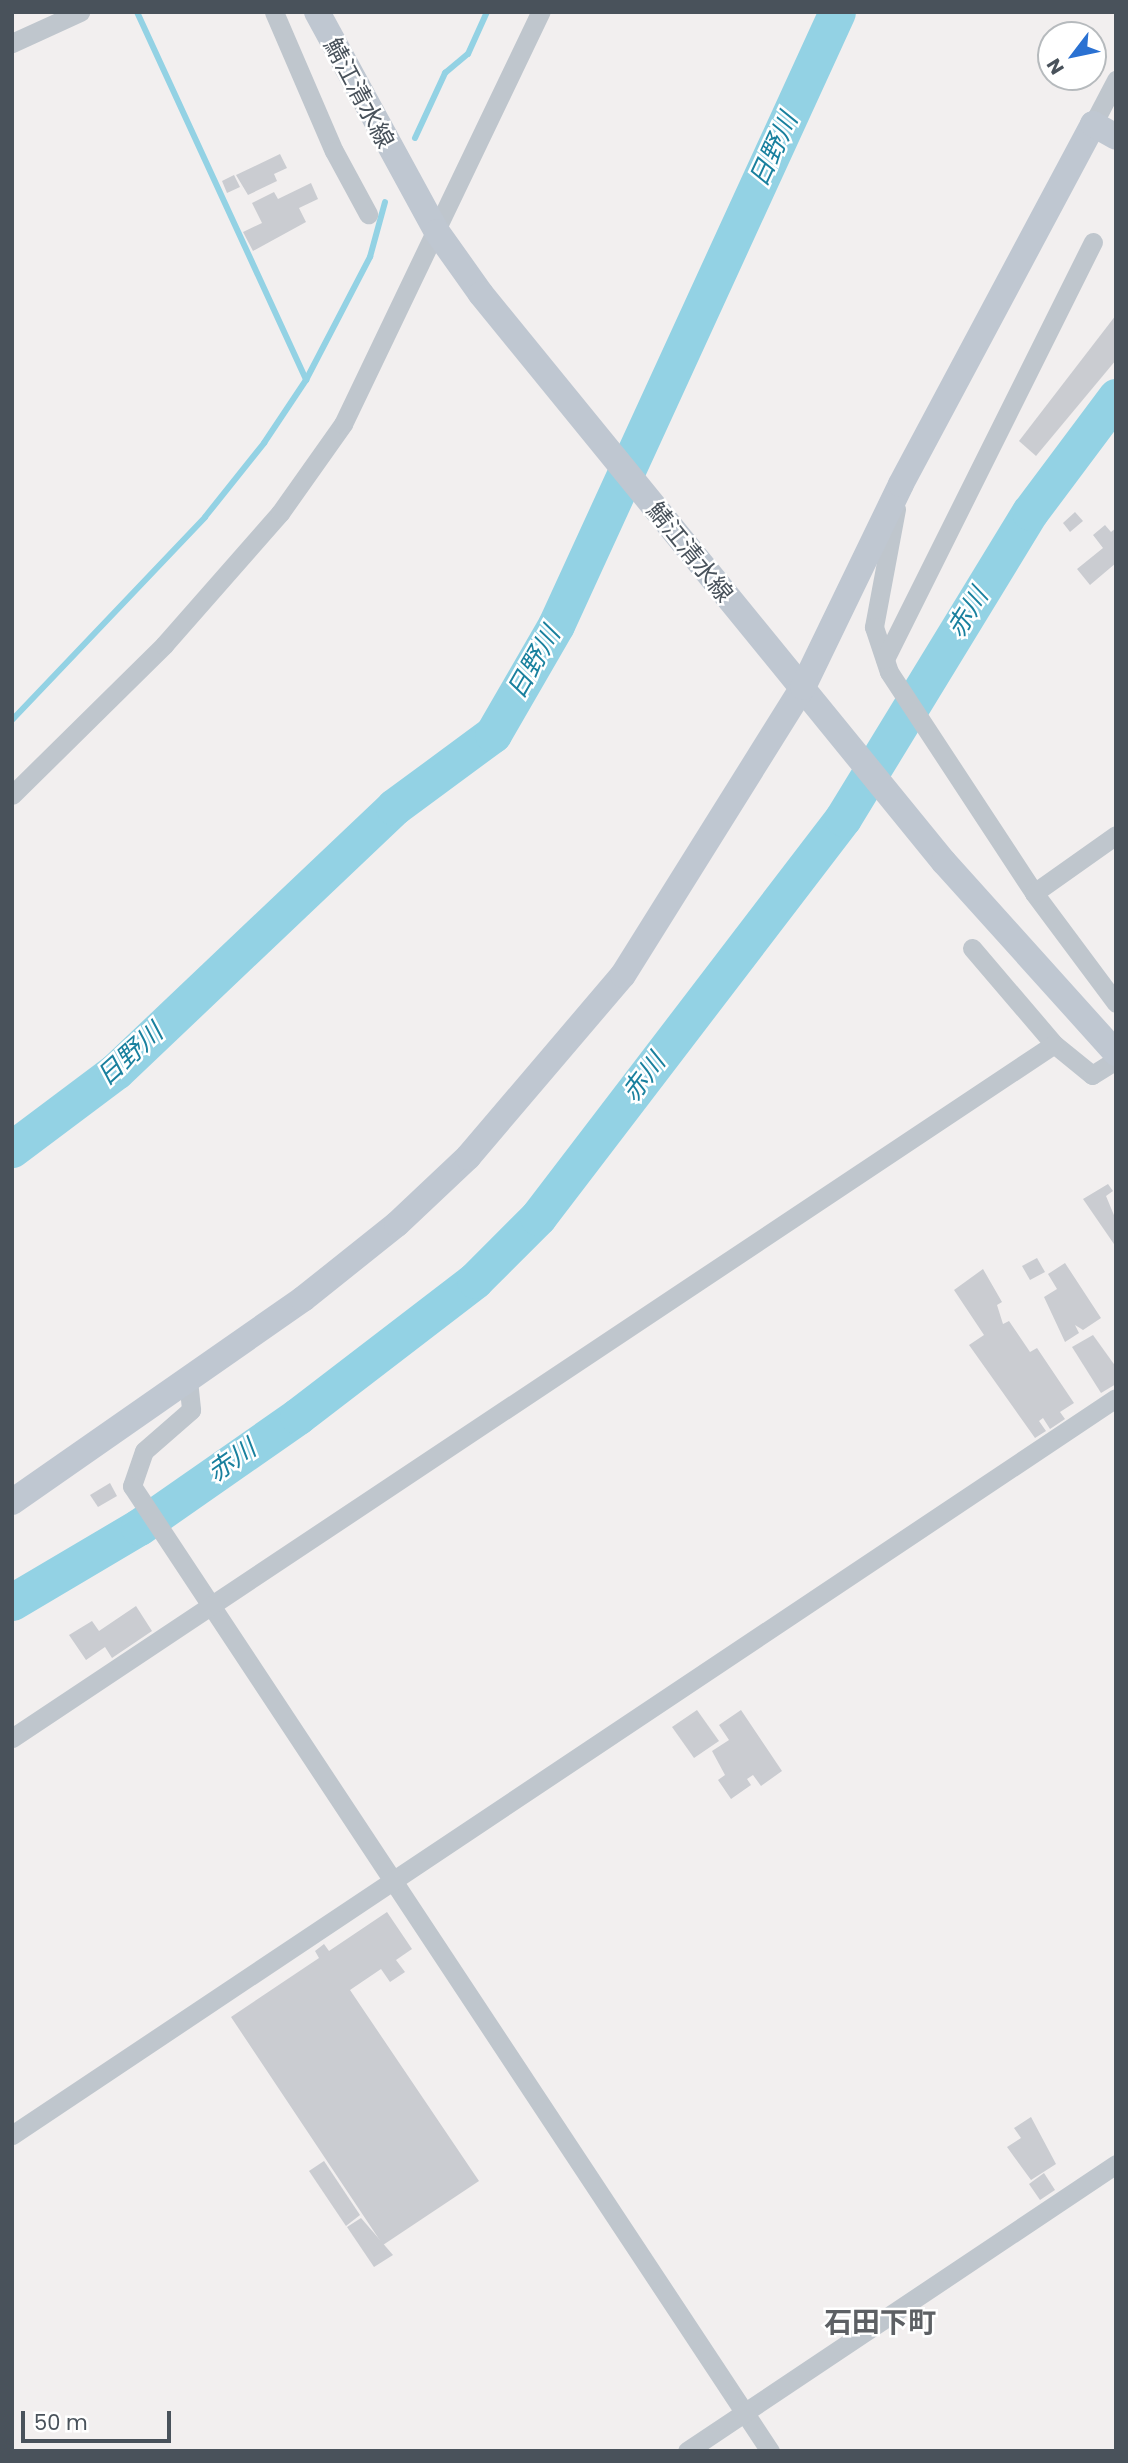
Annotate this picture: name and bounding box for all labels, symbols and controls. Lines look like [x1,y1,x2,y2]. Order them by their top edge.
north arrow [1037,21,1107,91]
street label: 鯖江清水線 [318,33,400,153]
text: N [1040,53,1071,80]
water label: 日野川 [743,108,805,192]
street label: 鯖江清水線 [641,496,739,608]
water label: 赤川 [941,583,995,643]
water label: 日野川 [501,621,567,705]
water label: 日野川 [91,1017,169,1093]
water label: 赤川 [616,1048,672,1108]
water label: 赤川 [202,1433,262,1489]
district label: 石田下町 [824,2306,936,2340]
scale bar [24,2396,175,2440]
text: 50 m [34,2408,88,2437]

